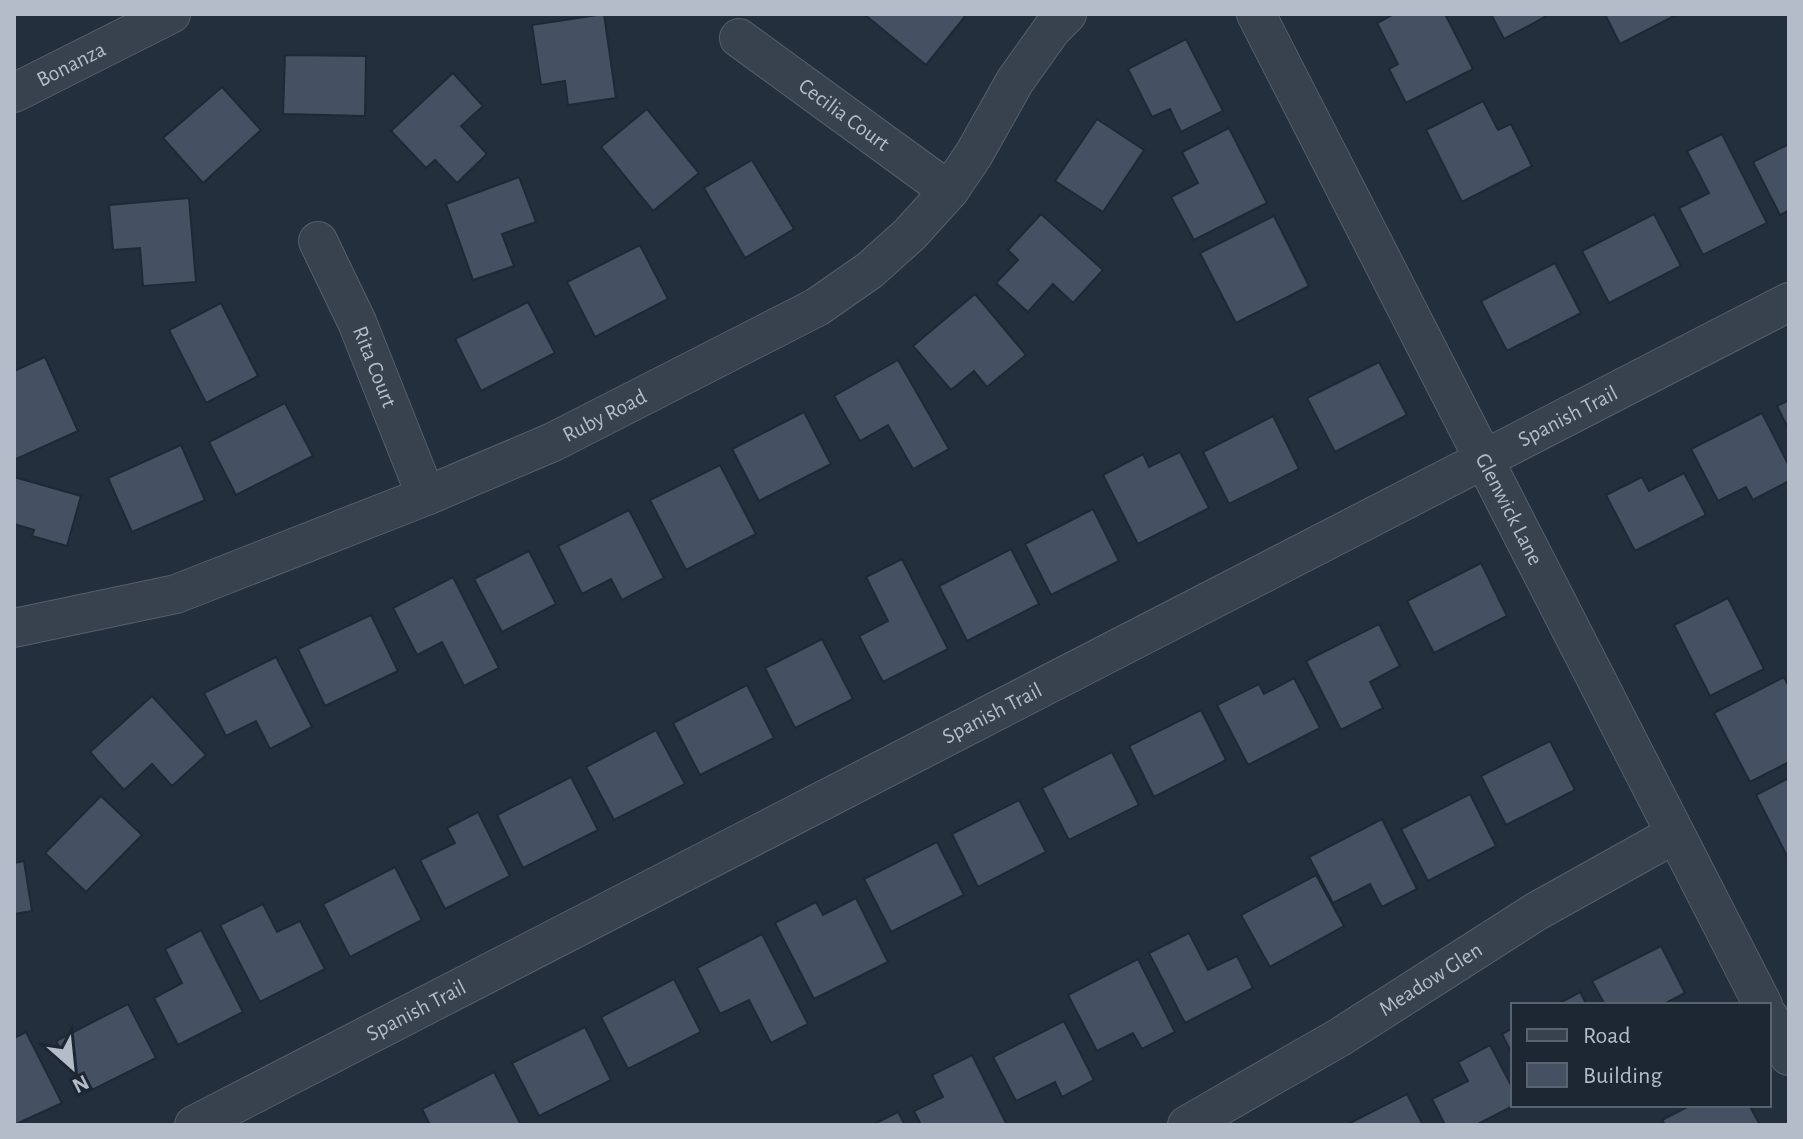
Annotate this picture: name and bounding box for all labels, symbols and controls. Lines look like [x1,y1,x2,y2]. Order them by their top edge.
street label: Bonanza [33,38,109,91]
street label: Cecilia Court [795,74,894,155]
street label: Rita Court [349,323,401,410]
street label: Spanish Trail [1515,381,1621,451]
street label: Ruby Road [559,385,650,446]
street label: Glenwick Lane [1472,449,1547,569]
street label: Spanish Trail [939,679,1045,748]
street label: Meadow Glen [1375,938,1486,1020]
street label: Spanish Trail [363,976,469,1045]
legend [1511,1003,1771,1107]
text: Road [1583,1024,1631,1048]
north arrow [32,1027,112,1107]
text: Building [1583,1064,1662,1088]
text: N [69,1071,92,1097]

